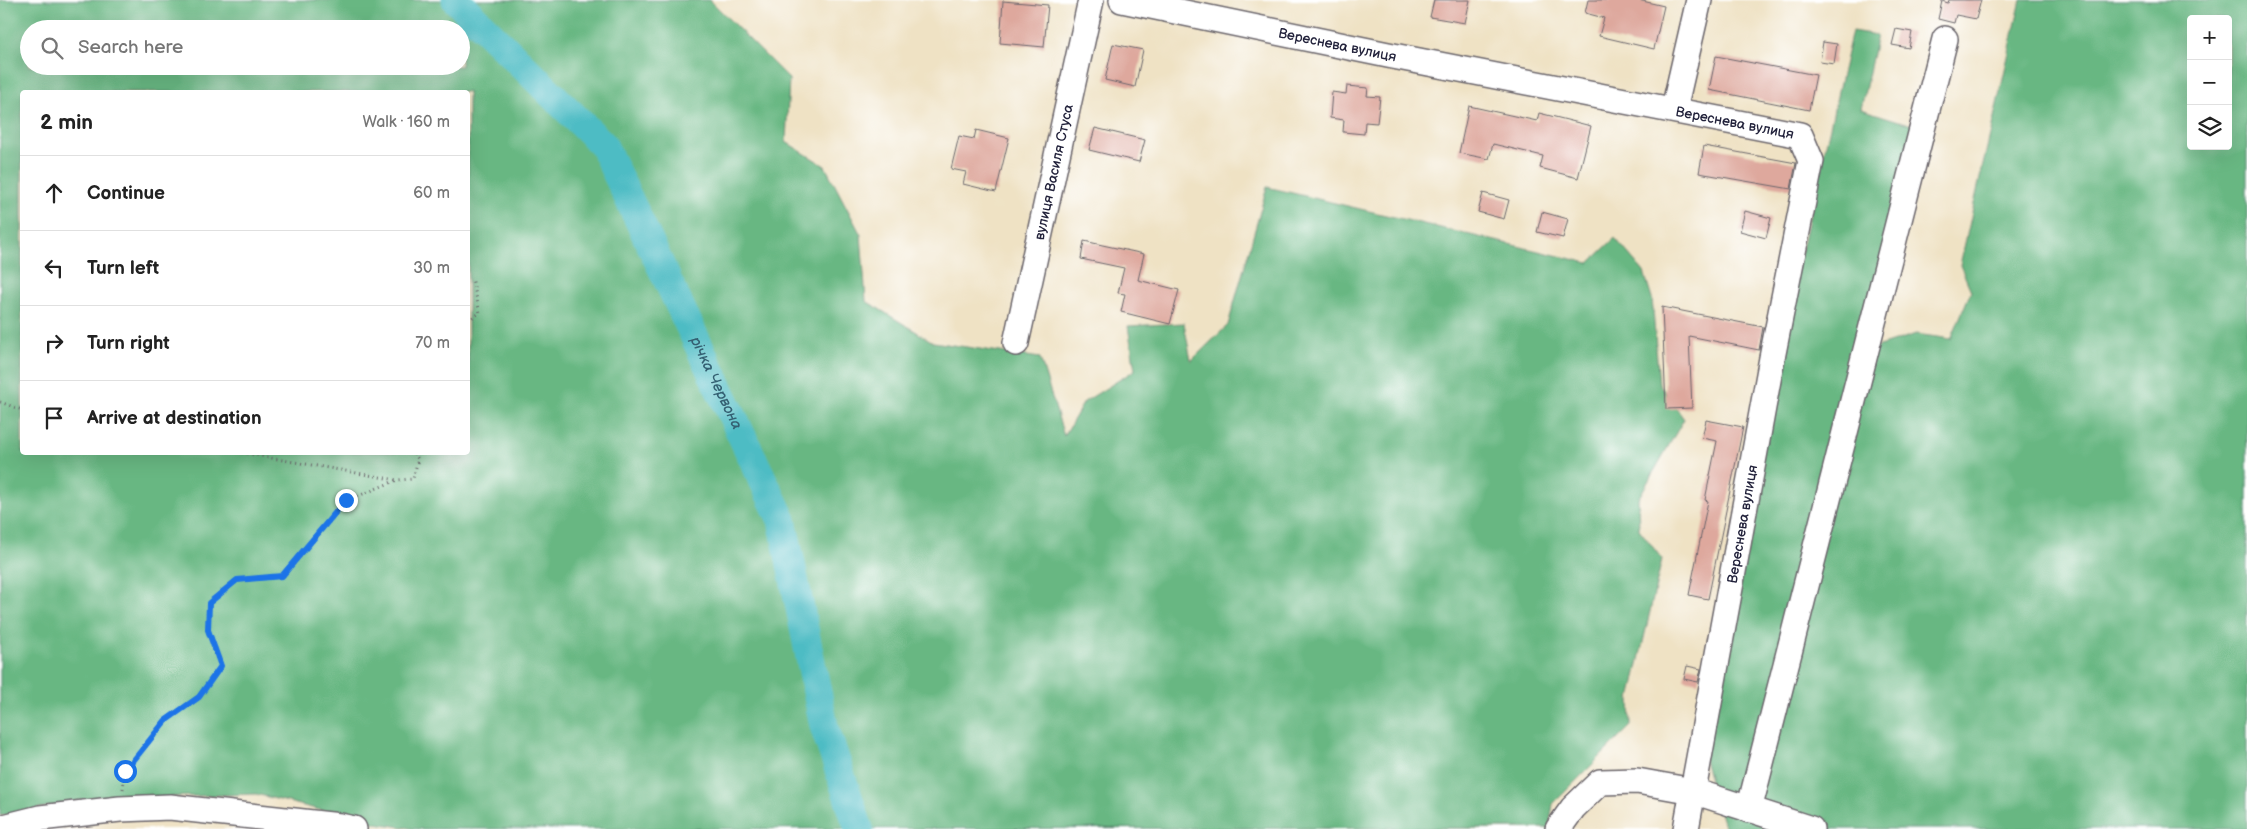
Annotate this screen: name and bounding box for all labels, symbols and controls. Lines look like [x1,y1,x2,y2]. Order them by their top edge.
map controls [2187,15,2232,150]
button: + [2187,15,2232,60]
search box [20,20,470,75]
street label: Вереснева вулиця [1277,25,1398,65]
icon: search [38,34,66,62]
text: Search here [78,36,183,59]
button: − [2187,60,2232,105]
street label: вулиця Василя Стуса [1031,102,1077,242]
street label: Вереснева вулиця [1674,103,1796,143]
button: layers [2187,105,2232,150]
text: 2 min [40,110,93,135]
text: Walk · 160 m [362,113,450,132]
icon: ahead [40,179,68,207]
text: Continue [87,182,165,205]
text: 60 m [413,184,450,203]
icon: left [40,254,68,282]
text: Turn left [87,257,159,280]
text: 30 m [413,259,450,278]
icon: right [40,329,68,357]
text: Turn right [87,332,170,355]
water label: річка Червона [685,333,746,433]
text: 70 m [415,334,450,353]
icon: arrive [40,404,68,432]
text: Arrive at destination [87,407,262,430]
street label: Вереснева вулиця [1724,463,1761,585]
route end [335,489,358,512]
route start [114,760,137,783]

